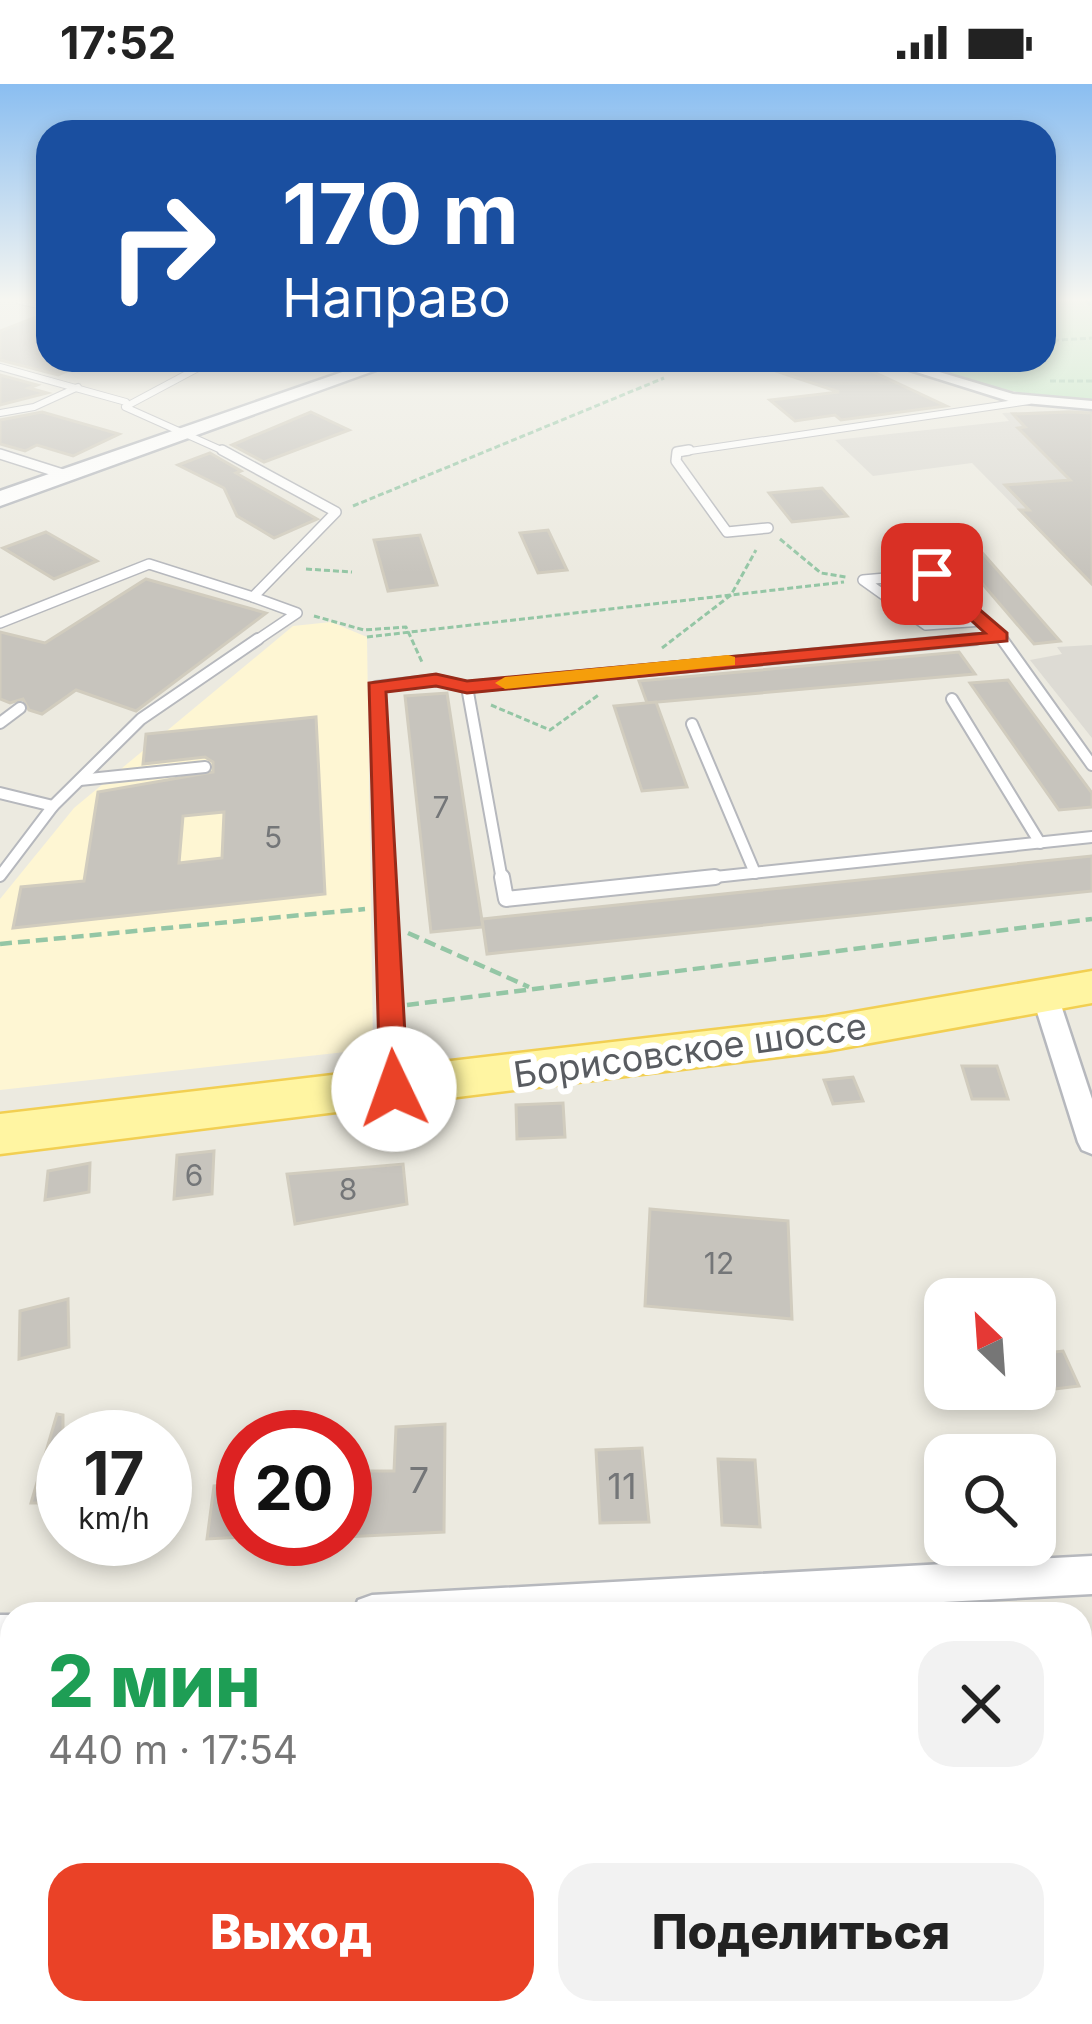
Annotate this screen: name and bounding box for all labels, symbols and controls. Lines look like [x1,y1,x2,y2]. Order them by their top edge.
text: 17:52 [60,15,176,70]
text: 170 m [282,163,519,264]
icon: right [84,168,240,324]
text: Направо [282,265,511,330]
pin [881,523,983,625]
icon: arrive [899,541,965,607]
house number: 7 [433,789,449,825]
house number: 5 [264,819,282,855]
street label: Борисовское шоссе [511,1003,869,1097]
position arrow [331,1026,457,1152]
house number: 6 [185,1157,203,1193]
house number: 8 [339,1171,357,1207]
house number: 12 [704,1245,734,1281]
north arrow [924,1278,1056,1410]
map controls [924,1278,1056,1566]
speed limit sign: 20 [216,1410,372,1566]
button: search [924,1434,1056,1566]
text: 17 [84,1437,144,1509]
house number: 7 [409,1458,429,1502]
house number: 11 [607,1464,637,1508]
text: km/h [78,1500,150,1536]
text: 2 мин [48,1637,261,1724]
button: close [918,1641,1044,1767]
text: 440 m · 17:54 [48,1726,298,1773]
button: Выход [48,1863,534,2001]
button: Поделиться [558,1863,1044,2001]

